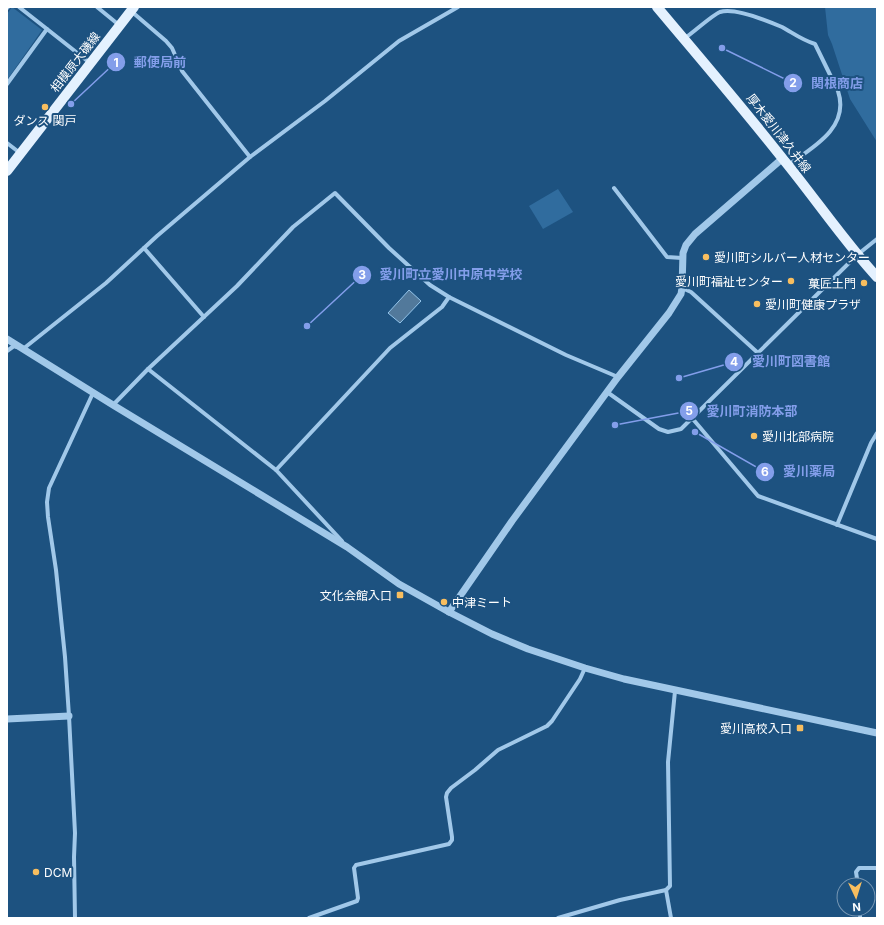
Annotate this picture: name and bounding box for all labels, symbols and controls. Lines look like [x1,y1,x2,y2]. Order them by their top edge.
street label: 相模原大磯線 [47,29,103,95]
callout: 郵便局前 [106,50,194,75]
text: 郵便局前 [134,54,186,70]
text: 1 [113,55,119,70]
callout: 関根商店 [783,71,871,96]
text: 2 [789,75,797,90]
text: 関根商店 [811,75,863,91]
street label: 厚木愛川津久井線 [744,91,814,175]
marker: ダンス 関戸 [40,102,50,112]
place label: ダンス 関戸 [13,113,77,128]
place label: 愛川町シルバー人材センター [714,250,870,265]
marker: 愛川町シルバー人材センター [701,252,711,262]
callout: 愛川町立愛川中原中学校 [352,262,531,287]
text: 愛川町立愛川中原中学校 [379,266,523,282]
text: 3 [358,267,366,282]
place label: 愛川町福祉センター [675,274,783,289]
marker: 愛川町福祉センター [786,276,796,286]
place label: 菓匠土門 [808,276,856,291]
marker: 菓匠土門 [859,278,869,288]
place label: 愛川町健康プラザ [765,297,861,312]
marker: 愛川町健康プラザ [752,299,762,309]
callout: 愛川町図書館 [724,349,838,374]
text: 愛川町図書館 [752,353,830,369]
text: 4 [730,354,738,369]
callout: 愛川町消防本部 [679,399,806,424]
text: 5 [685,403,693,418]
text: 愛川町消防本部 [706,403,798,419]
place label: 愛川北部病院 [762,429,834,444]
marker: 愛川北部病院 [749,431,759,441]
callout: 愛川薬局 [755,459,843,484]
text: 愛川薬局 [783,463,835,479]
text: 6 [761,464,769,479]
place label: 文化会館入口 [320,588,392,603]
marker: 文化会館入口 [395,590,405,600]
place label: 中津ミート [452,595,512,610]
marker: 中津ミート [439,597,449,607]
place label: 愛川高校入口 [720,721,792,736]
marker: 愛川高校入口 [795,723,805,733]
place label: DCM [44,865,72,880]
marker: DCM [31,867,41,877]
north arrow [836,877,876,917]
text: N [852,900,861,914]

